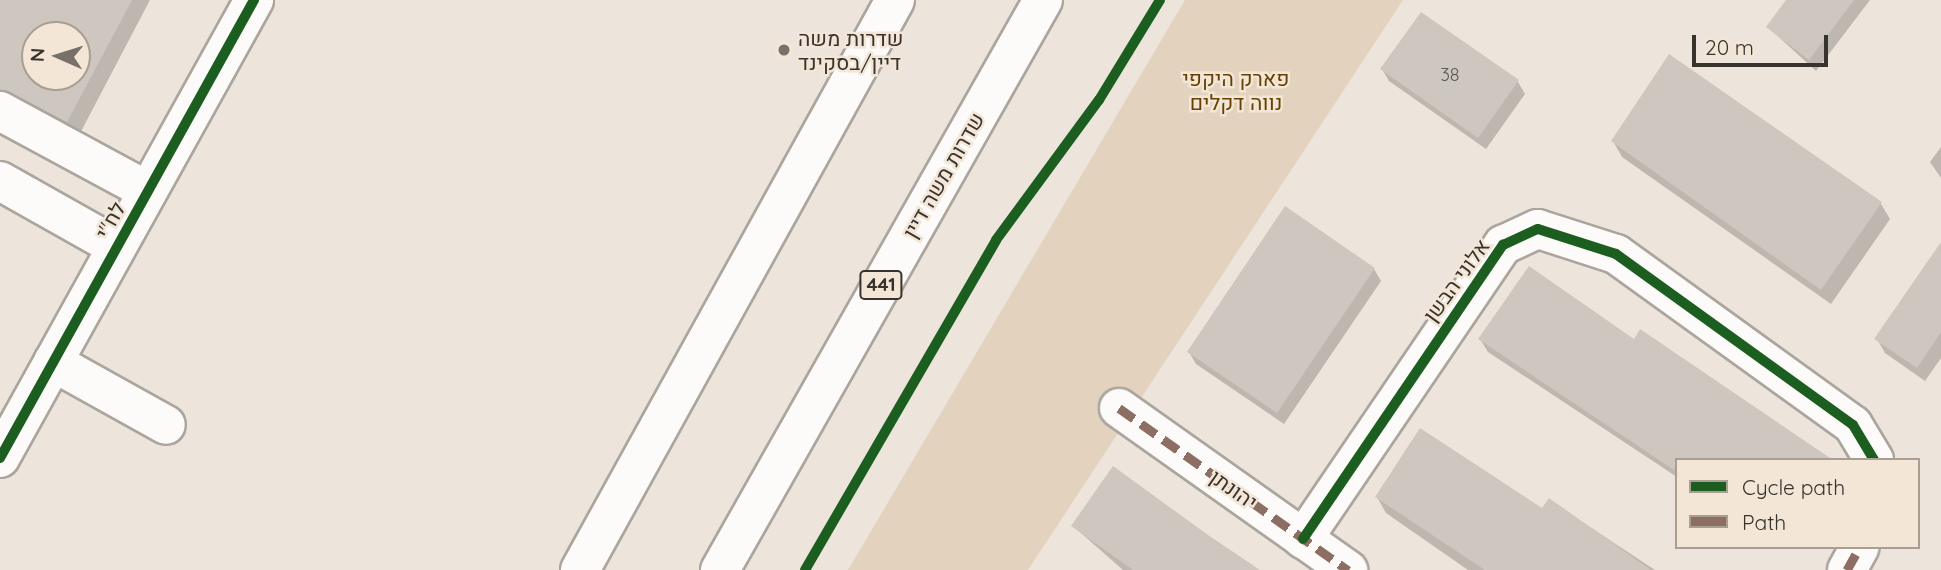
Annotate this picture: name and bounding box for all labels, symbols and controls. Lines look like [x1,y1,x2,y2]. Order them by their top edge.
north arrow [21,21,91,91]
scale bar [1696,21,1832,65]
place label: שדרות משה דיין/בסקינד [798,25,903,75]
text: 20 m [1705,34,1754,60]
marker: שדרות משה דיין/בסקינד [776,42,792,58]
text: N [25,47,49,63]
house number: 38 [1440,64,1460,86]
park label: פארק היקפי נווה דקלים [1183,65,1289,115]
street label: שדרות משה דיין [897,108,989,242]
street label: לח"י [90,197,130,243]
street label: אלוני הבשן [1418,234,1494,326]
road number: 441 [858,270,904,300]
legend [1675,458,1920,549]
street label: יהונתן [1206,464,1262,514]
text: Cycle path [1742,474,1845,500]
text: Path [1742,509,1786,535]

